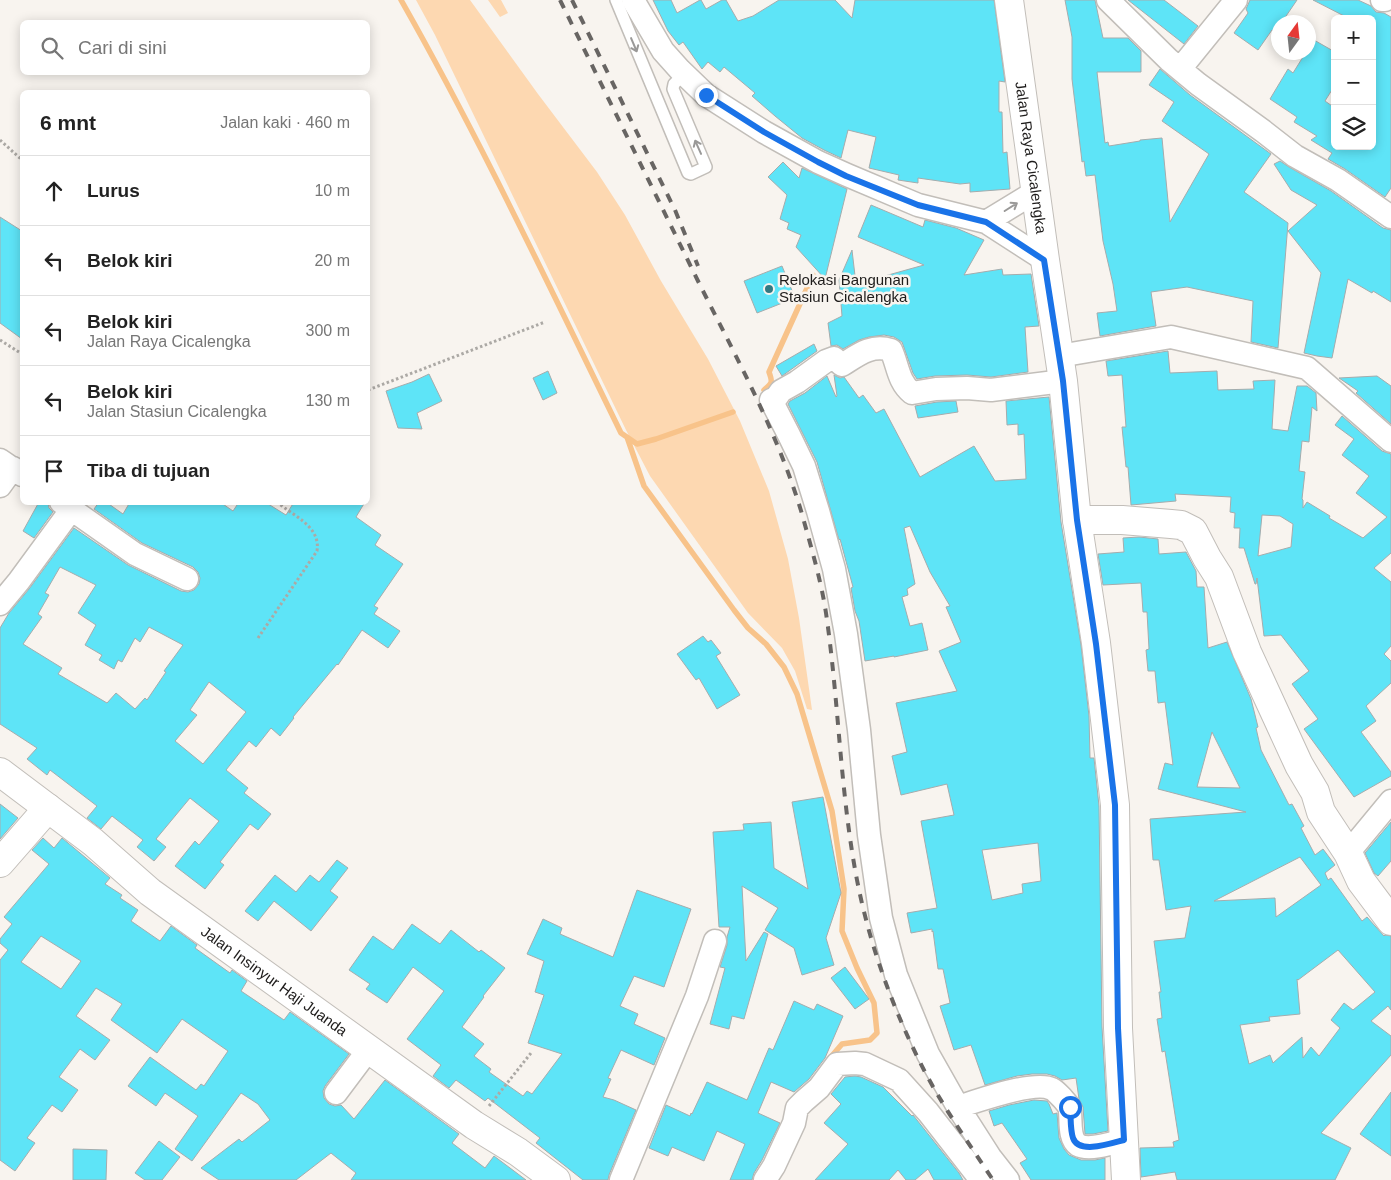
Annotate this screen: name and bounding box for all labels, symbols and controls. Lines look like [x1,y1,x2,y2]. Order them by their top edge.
north arrow [1271,15,1316,60]
map controls [1331,15,1376,150]
button: + [1331,15,1376,60]
search box [20,20,370,75]
icon: search [38,34,66,62]
text: Cari di sini [78,37,167,58]
one-way arrow [630,37,639,52]
button: − [1331,60,1376,105]
street label: Jalan Raya Cicalengka [1012,80,1050,235]
route end [695,84,718,107]
button: layers [1331,105,1376,150]
text: 6 mnt [40,111,96,134]
text: Jalan kaki · 460 m [220,114,350,131]
one-way arrow [692,140,702,155]
icon: ahead [40,177,68,205]
text: Lurus [87,180,140,201]
text: 10 m [314,182,350,199]
one-way arrow [1003,202,1017,212]
icon: left [40,247,68,275]
text: Belok kiri [87,250,173,271]
text: 20 m [314,252,350,269]
place label: Relokasi Bangunan Stasiun Cicalengka [779,271,909,305]
marker: Relokasi Bangunan Stasiun Cicalengka [763,283,775,295]
text: Belok kiri [87,311,173,332]
icon: left [40,317,68,345]
text: 300 m [306,322,350,339]
text: Jalan Raya Cicalengka [87,333,251,350]
text: Belok kiri [87,381,173,402]
icon: left [40,387,68,415]
text: 130 m [306,392,350,409]
text: Jalan Stasiun Cicalengka [87,403,267,420]
icon: arrive [40,457,68,485]
text: Tiba di tujuan [87,460,210,481]
street label: Jalan Insinyur Haji Juanda [198,923,351,1039]
route start [1059,1096,1082,1119]

